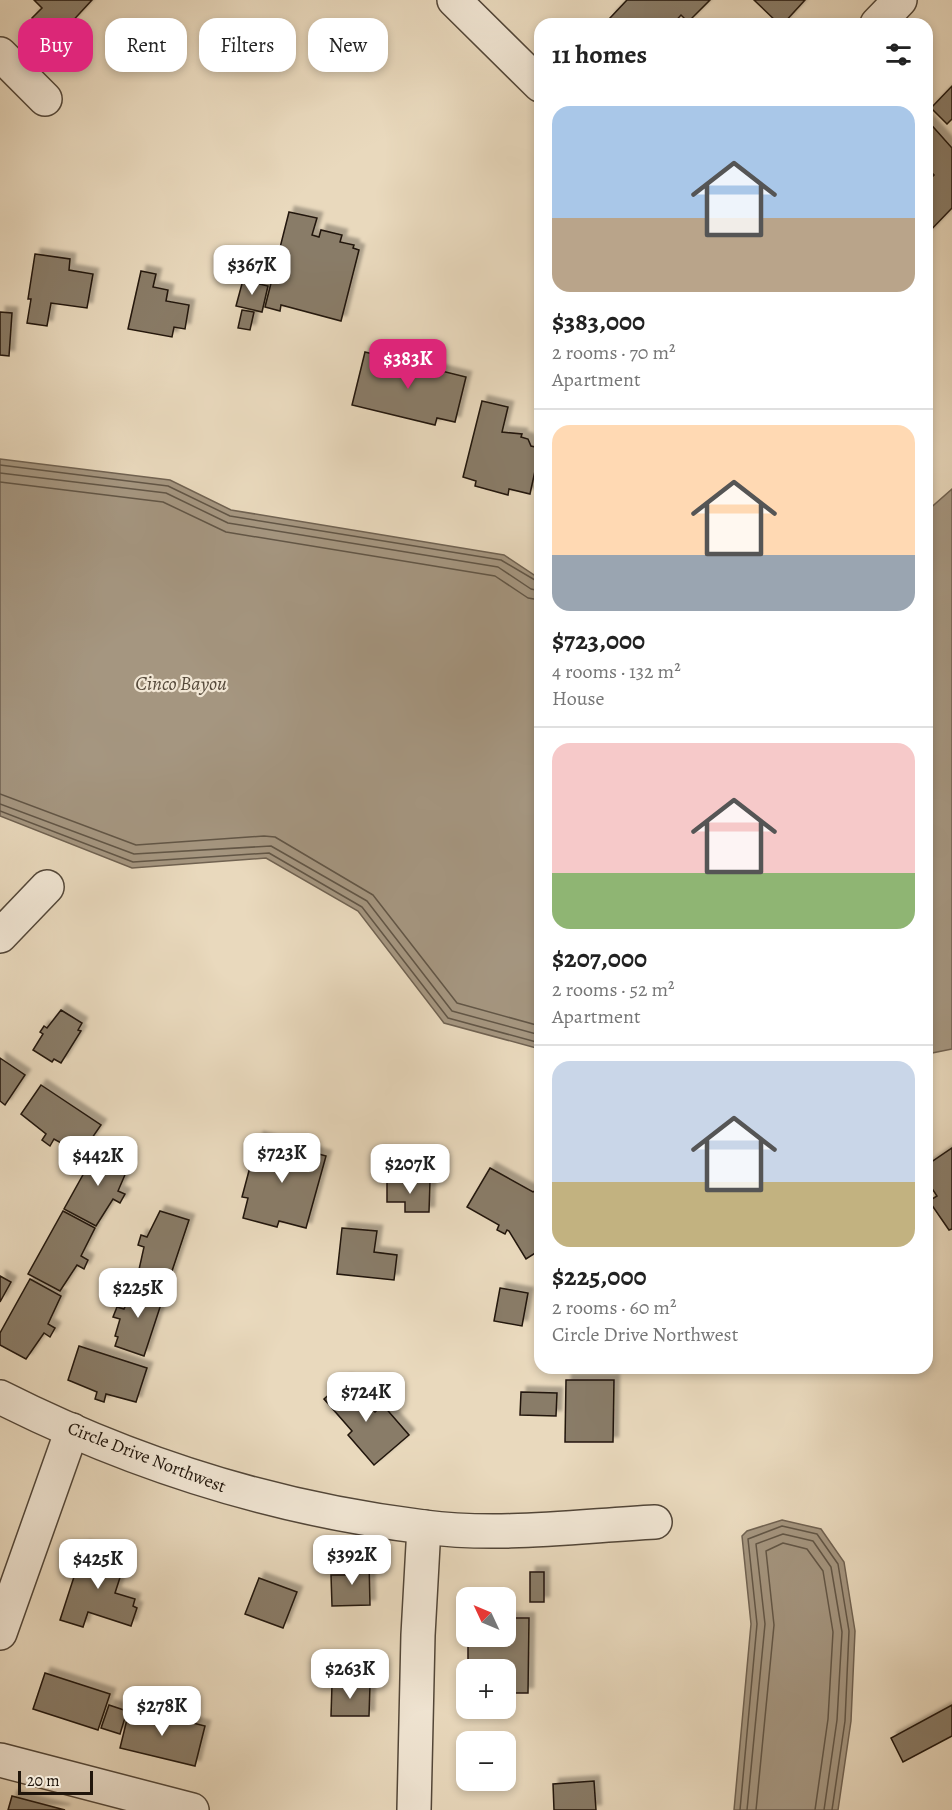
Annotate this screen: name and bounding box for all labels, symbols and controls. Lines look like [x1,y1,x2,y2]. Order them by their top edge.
chip: Buy [18,18,93,72]
chip: Rent [105,18,187,72]
chip: Filters [199,18,296,72]
chip: New [308,18,388,72]
text: 11 homes [552,37,647,72]
icon: filters [882,38,915,71]
icon: home [680,145,788,253]
pin: $367K [210,245,294,296]
text: $367K [228,251,276,278]
text: $383,000 [552,304,645,339]
pin: $383K [366,339,450,390]
text: 2 rooms · 70 m² [552,339,676,366]
text: $383K [383,345,433,372]
text: Apartment [552,366,641,393]
icon: home [680,464,788,572]
text: $723,000 [552,623,645,658]
text: 4 rooms · 132 m² [552,658,681,685]
water label: Cinco Bayou [135,670,227,697]
text: House [552,685,604,712]
icon: home [680,782,788,890]
text: $207,000 [552,941,647,976]
text: 2 rooms · 52 m² [552,976,675,1003]
text: Apartment [552,1003,641,1030]
icon: home [680,1100,788,1208]
pin: $723K [240,1133,324,1184]
pin: $442K [56,1136,140,1187]
text: $723K [257,1139,307,1166]
text: $442K [73,1142,123,1169]
pin: $207K [368,1144,452,1195]
text: $207K [385,1150,435,1177]
text: $225,000 [552,1259,647,1294]
pin: $225K [96,1268,180,1319]
text: $225K [113,1274,163,1301]
text: 2 rooms · 60 m² [552,1294,676,1321]
text: Circle Drive Northwest [552,1321,738,1348]
pin: $724K [324,1372,408,1423]
text: $724K [341,1378,391,1405]
street label: Circle Drive Northwest [64,1416,230,1498]
pin: $392K [310,1535,394,1586]
pin: $425K [56,1539,140,1590]
text: $392K [327,1541,377,1568]
text: $425K [73,1545,123,1572]
north arrow [456,1587,516,1647]
map controls [456,1587,516,1791]
pin: $263K [308,1649,392,1700]
text: $263K [325,1655,375,1682]
button: + [456,1659,516,1719]
pin: $278K [120,1686,204,1737]
text: $278K [137,1692,187,1719]
button: − [456,1731,516,1791]
scale bar [18,1768,93,1796]
text: 20 m [27,1770,60,1792]

